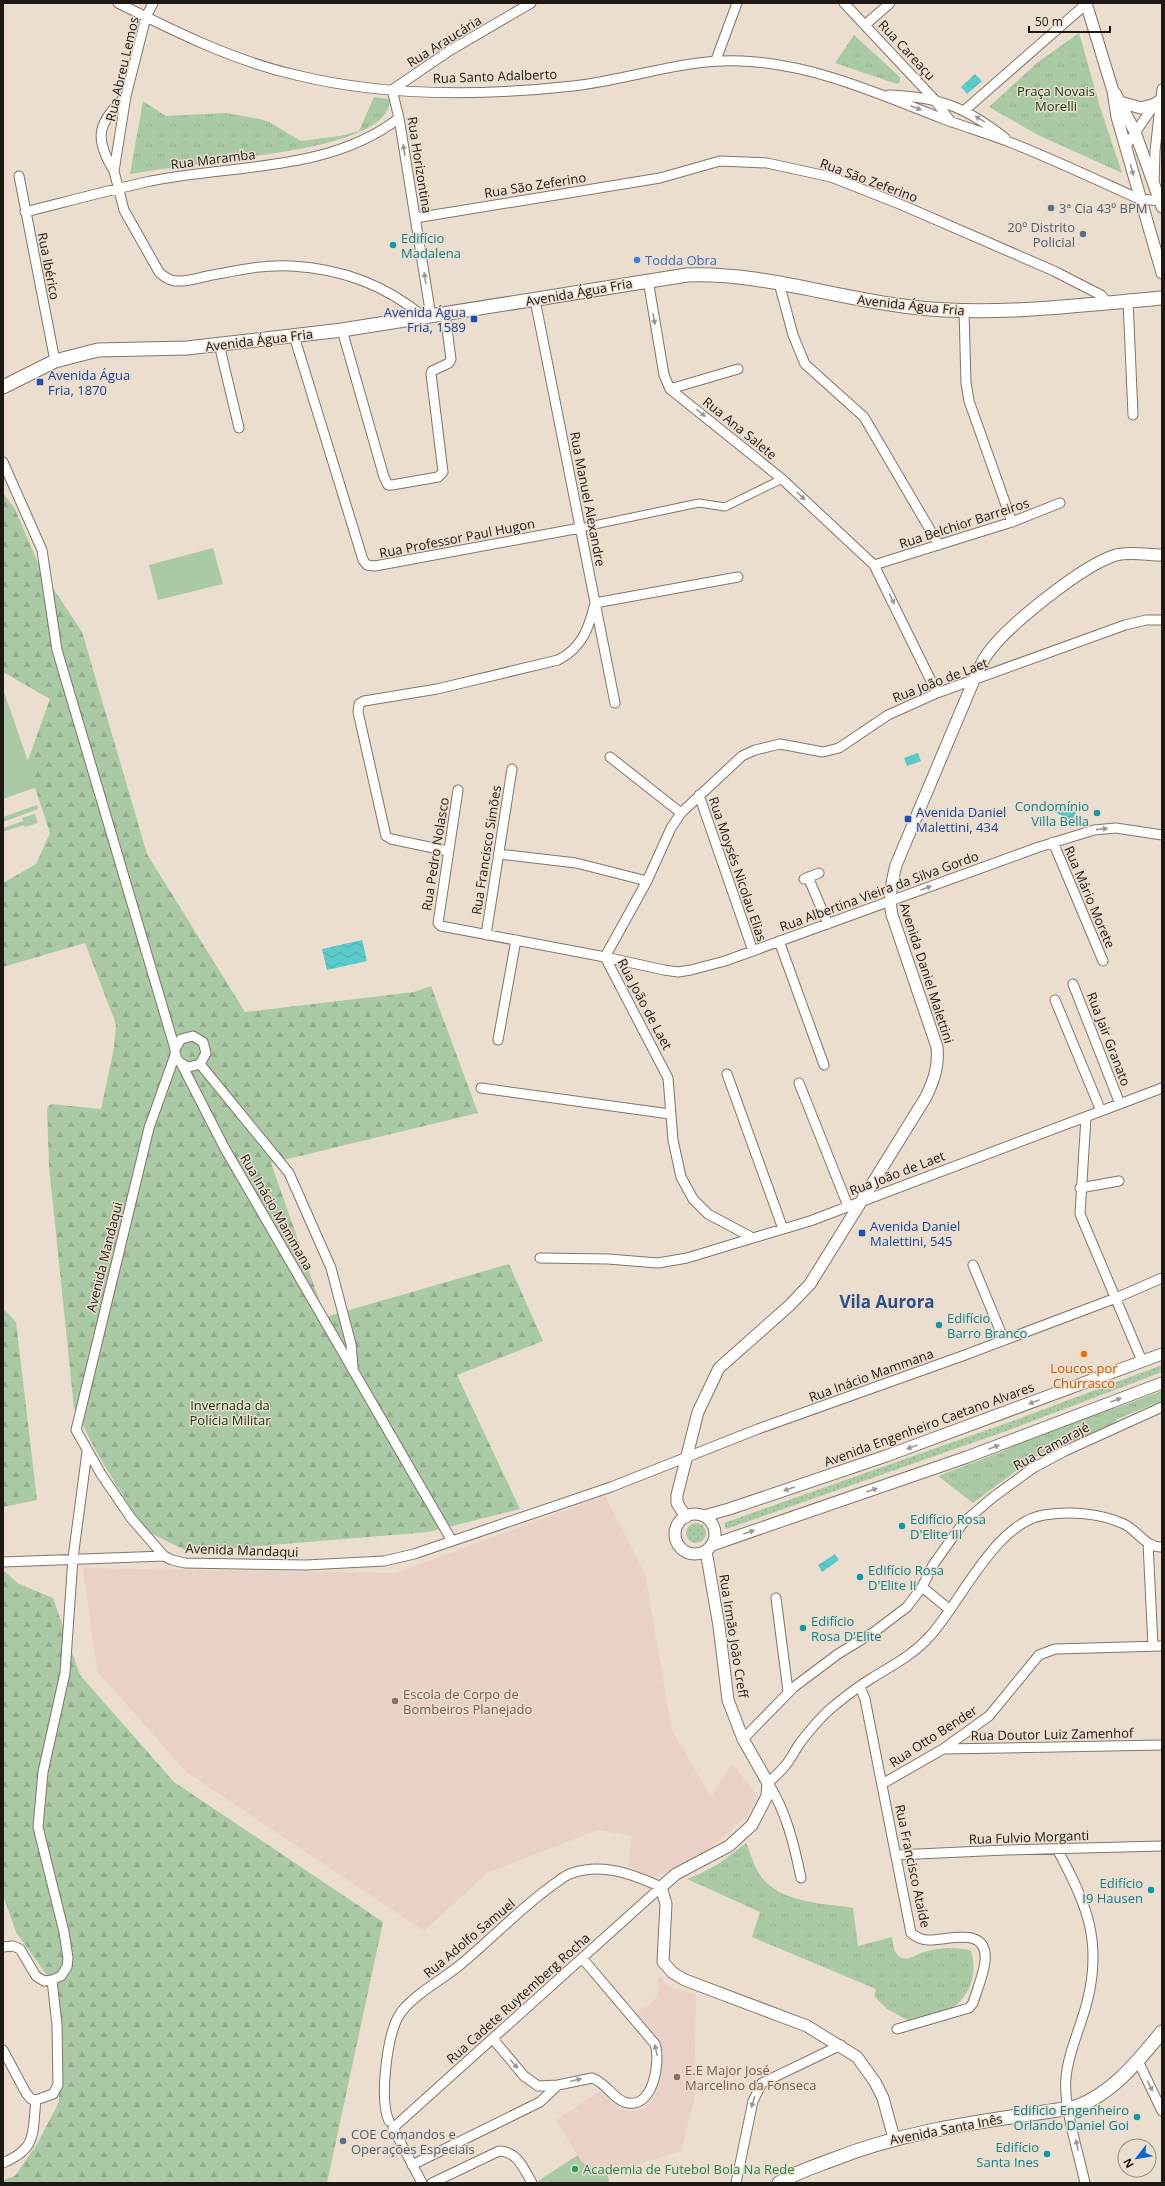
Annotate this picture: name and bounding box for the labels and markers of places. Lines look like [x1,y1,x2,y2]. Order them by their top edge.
place label: 3ª Cia 43º BPM [1059,199,1147,217]
marker: 3ª Cia 43º BPM [1046,203,1056,213]
place label: 20º Distrito Policial [1007,218,1075,251]
place label: Edifício Madalena [401,229,461,262]
marker: 20º Distrito Policial [1078,229,1088,239]
marker: Edifício Madalena [388,240,398,250]
place label: Todda Obra [645,251,717,269]
marker: Todda Obra [632,255,642,265]
place label: Avenida Água Fria, 1589 [384,303,466,336]
marker: Avenida Água Fria, 1589 [469,314,479,324]
place label: Avenida Água Fria, 1870 [48,366,130,399]
marker: Avenida Água Fria, 1870 [35,377,45,387]
place label: Condomínio Villa Bella [1015,797,1089,830]
place label: Avenida Daniel Malettini, 434 [916,803,1006,836]
marker: Condomínio Villa Bella [1092,808,1102,818]
marker: Avenida Daniel Malettini, 434 [903,814,913,824]
place label: Avenida Daniel Malettini, 545 [870,1217,960,1250]
marker: Avenida Daniel Malettini, 545 [857,1228,867,1238]
place label: Edifício Barro Branco [947,1309,1028,1342]
marker: Edifício Barro Branco [934,1320,944,1330]
marker: Loucos por Churrasco [1079,1349,1089,1359]
place label: Loucos por Churrasco [1050,1359,1118,1392]
place label: Edifício Rosa D'Elite III [910,1510,986,1543]
marker: Edifício Rosa D'Elite III [897,1521,907,1531]
place label: Edifício Rosa D'Elite II [868,1561,944,1594]
marker: Edifício Rosa D'Elite II [855,1572,865,1582]
place label: Edifício Rosa D'Elite [811,1612,882,1645]
marker: Edifício Rosa D'Elite [798,1623,808,1633]
place label: Escola de Corpo de Bombeiros Planejado [403,1685,533,1718]
marker: Escola de Corpo de Bombeiros Planejado [390,1696,400,1706]
place label: Edifício I9 Hausen [1082,1874,1143,1907]
marker: Edifício I9 Hausen [1146,1885,1156,1895]
place label: E.E Major José Marcelino da Fonseca [685,2061,817,2094]
marker: E.E Major José Marcelino da Fonseca [672,2072,682,2082]
place label: Edificio Engenheiro Orlando Daniel Goi [1013,2101,1129,2134]
marker: Edificio Engenheiro Orlando Daniel Goi [1132,2112,1142,2122]
place label: COE Comandos e Operações Especiais [351,2125,475,2158]
marker: COE Comandos e Operações Especiais [338,2136,348,2146]
place label: Edifício Santa Ines [976,2138,1039,2171]
marker: Edifício Santa Ines [1042,2149,1052,2159]
place label: Academia de Futebol Bola Na Rede [583,2160,795,2178]
marker: Academia de Futebol Bola Na Rede [570,2164,580,2174]

